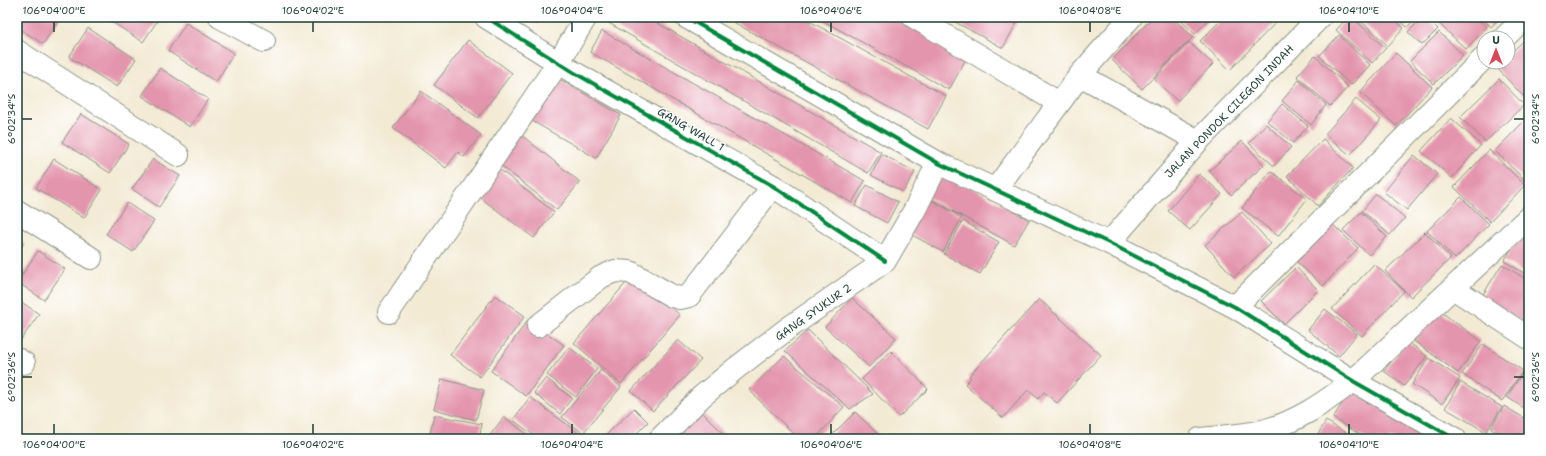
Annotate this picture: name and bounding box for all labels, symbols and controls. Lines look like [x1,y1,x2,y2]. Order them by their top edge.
text: 106°04'00"E [23,4,85,17]
text: 106°04'02"E [282,4,344,17]
text: 106°04'04"E [541,4,603,17]
text: 106°04'06"E [800,4,862,17]
text: 106°04'08"E [1059,4,1121,17]
text: 106°04'10"E [1319,4,1379,17]
north arrow [1476,30,1516,70]
text: U [1492,33,1500,48]
street label: JALAN PONDOK CILEGON INDAH [1162,41,1297,181]
text: 6°02'34"S [5,93,18,144]
text: 6°02'34"S [1529,93,1542,144]
street label: GANG WALL 1 [655,104,727,155]
street label: GANG SYUKUR 2 [772,280,855,344]
text: 6°02'36"S [5,351,18,402]
text: 6°02'36"S [1529,351,1542,402]
text: 106°04'00"E [23,438,85,451]
text: 106°04'02"E [282,438,344,451]
text: 106°04'04"E [541,438,603,451]
text: 106°04'06"E [800,438,862,451]
text: 106°04'08"E [1059,438,1121,451]
text: 106°04'10"E [1319,438,1379,451]

